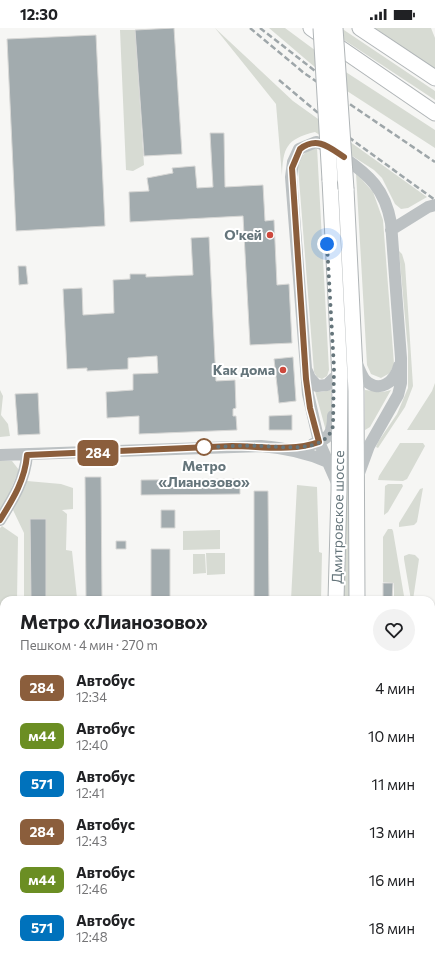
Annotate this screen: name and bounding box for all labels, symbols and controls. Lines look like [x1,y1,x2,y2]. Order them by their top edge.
text: 12:30 [20,5,58,23]
place label: О'кей [224,226,262,243]
marker: О'кей [265,230,275,240]
your location [317,234,337,254]
place label: Как дома [213,361,275,378]
marker: Как дома [278,365,288,375]
marker: Метро «Лианозово» [195,438,213,456]
line badge: 284 [75,440,121,466]
text: 284 [85,444,111,461]
street label: Дмитровское шоссе [328,450,347,584]
place label: Метро «Лианозово» [158,457,250,490]
button: heart [373,609,415,651]
text: Метро «Лианозово» [20,610,208,633]
text: Пешком · 4 мин · 270 m [20,637,158,653]
text: Автобус [76,671,135,689]
text: 284 [29,679,55,696]
text: 4 мин [375,679,415,697]
text: 12:34 [76,689,107,705]
text: Автобус [76,719,135,737]
text: м44 [28,727,56,744]
text: 10 мин [368,727,415,745]
text: 12:40 [76,737,108,753]
text: Автобус [76,767,135,785]
text: 571 [31,775,53,792]
text: 11 мин [371,775,415,793]
text: 12:41 [76,785,105,801]
text: Автобус [76,815,135,833]
text: 284 [29,823,55,840]
text: 13 мин [369,823,415,841]
text: 12:43 [76,833,107,849]
text: Автобус [76,863,135,881]
text: м44 [28,871,56,888]
text: 16 мин [369,871,415,889]
text: 12:46 [76,881,108,897]
text: Автобус [76,911,135,929]
text: 571 [31,919,53,936]
text: 18 мин [369,919,415,937]
text: 12:48 [76,929,108,945]

